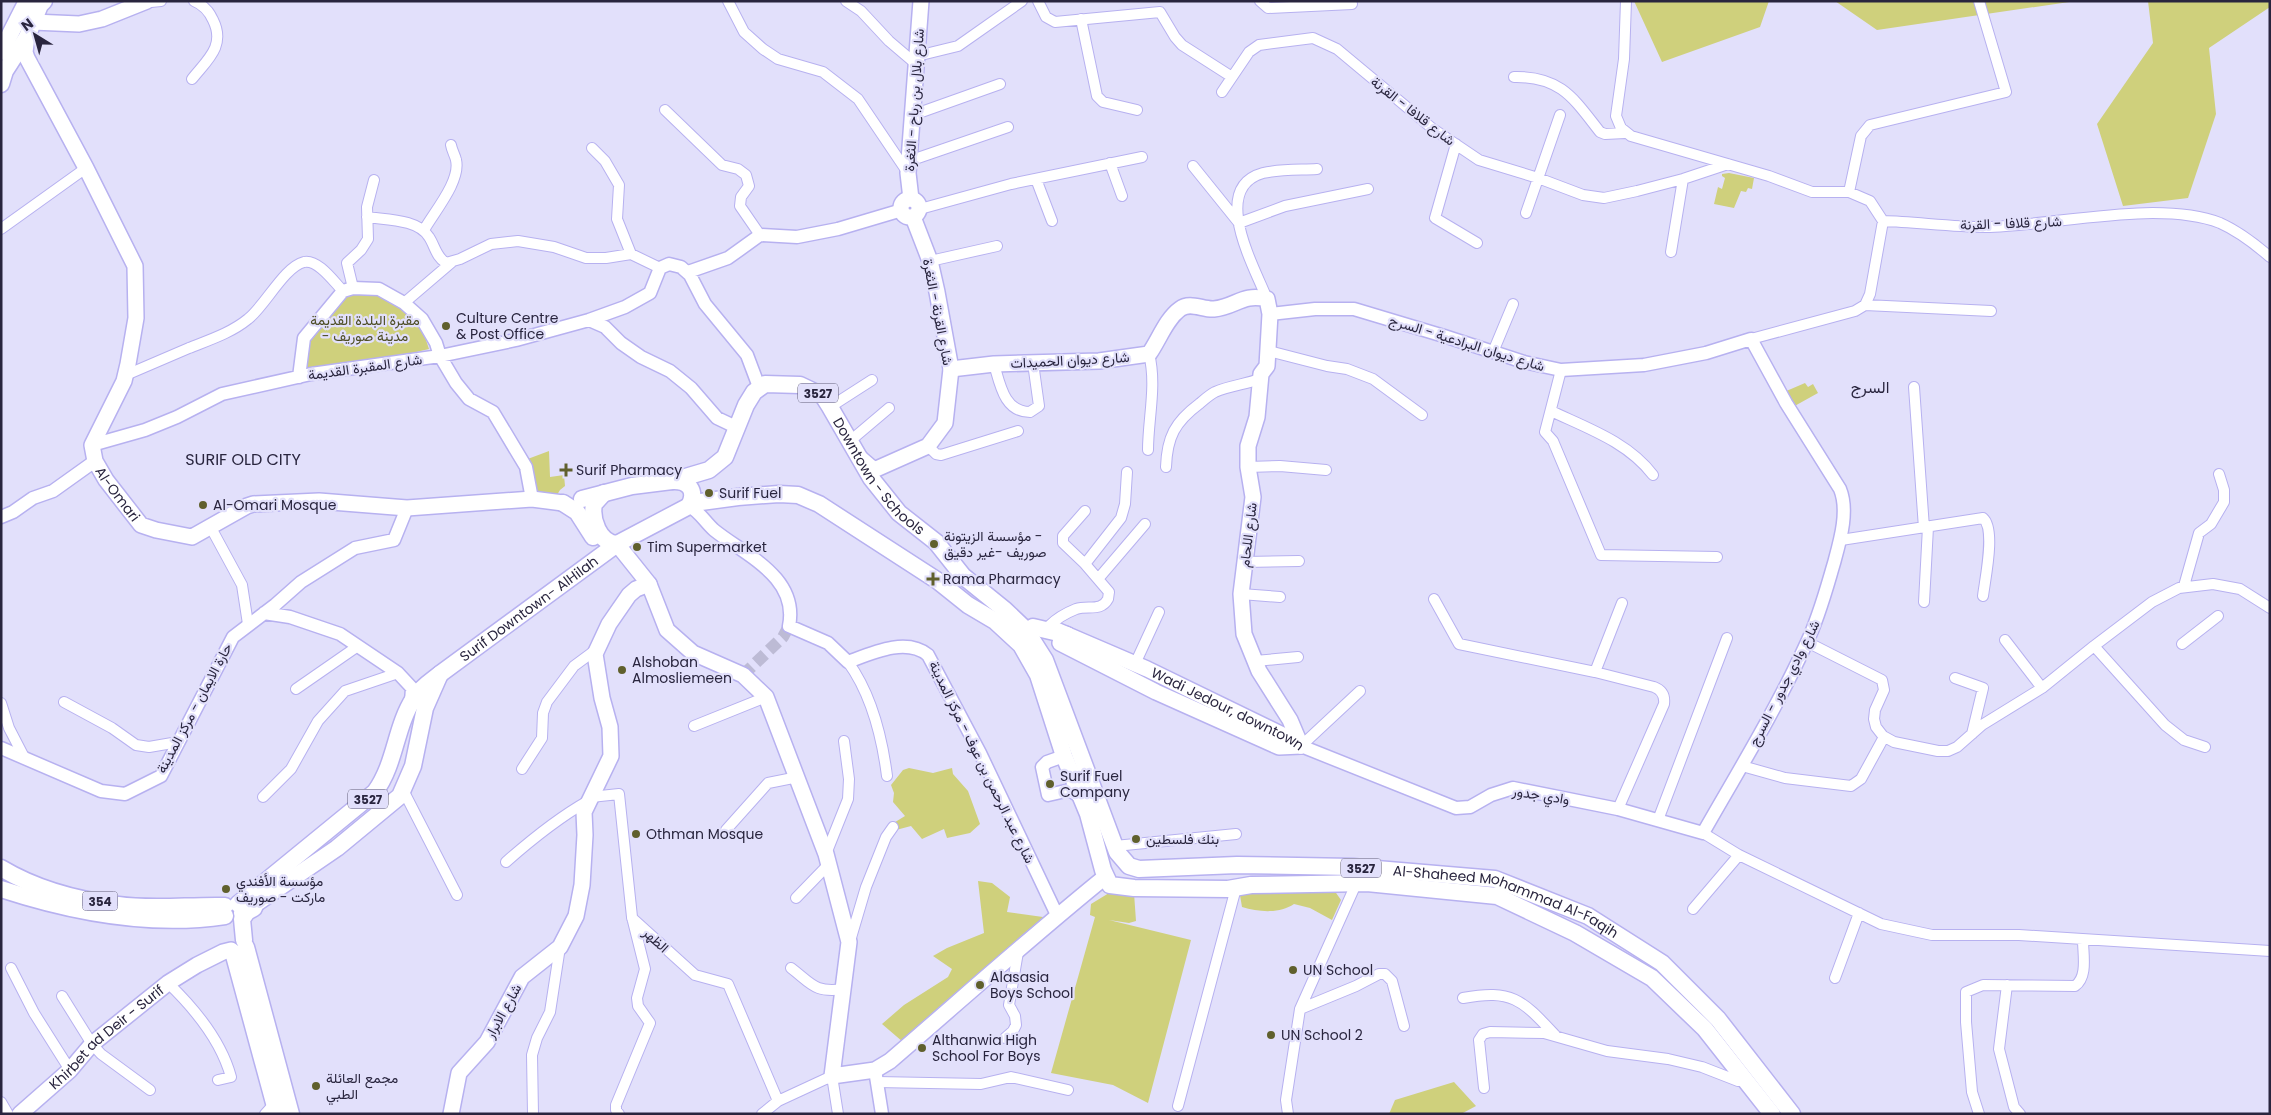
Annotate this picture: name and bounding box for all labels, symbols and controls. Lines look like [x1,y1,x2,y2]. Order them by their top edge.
north arrow [10,10,60,60]
text: N [17,13,37,36]
street label: شارع بلال بن رباح - الثغرة [899,28,930,172]
street label: شارع قلافا - القرنة [1366,72,1459,151]
street label: شارع قلافا - القرنة [1960,211,2062,236]
street label: شارع القرنة - الثغرة [917,257,958,367]
place label: Culture Centre & Post Office [456,308,559,344]
park label: مقبرة البلدة القديمة - مدينة صوريف [310,310,420,346]
street label: شارع ديوان البرادعية - السرج [1386,310,1547,377]
marker: Culture Centre & Post Office [440,320,452,332]
street label: شارع ديوان الحميدات [1010,347,1130,374]
street label: شارع المقبرة القديمة [307,349,423,386]
district label: السرج [1851,376,1889,399]
road number: 3527 [798,383,838,402]
street label: Downtown - Schools [828,414,929,540]
district label: SURIF OLD CITY [185,448,301,471]
place label: Surif Pharmacy [576,460,682,480]
street label: Al-Omari [90,463,145,526]
marker: Surif Pharmacy [560,464,572,476]
place label: Surif Fuel [719,483,781,503]
marker: Surif Fuel [703,487,715,499]
place label: Al-Omari Mosque [213,495,337,515]
marker: Al-Omari Mosque [197,499,209,511]
street label: شارع اللحام [1234,501,1263,569]
place label: مؤسسة الزيتونة - صوريف -غير دقيق [944,526,1047,562]
place label: Tim Supermarket [647,537,767,557]
marker: مؤسسة الزيتونة - صوريف -غير دقيق [928,538,940,550]
marker: Tim Supermarket [631,541,643,553]
street label: Surif Downtown- AlHilah [455,551,602,666]
place label: Rama Pharmacy [943,569,1061,589]
marker: Rama Pharmacy [927,573,939,585]
street label: شارع وادي جدور - السرج [1744,617,1826,750]
street label: حارة الايمان - مركز المدينة [151,639,237,777]
place label: Alshoban Almosliemeen [632,652,732,688]
street label: شارع عبد الرحمن بن عوف - مركز المدينة [923,657,1040,867]
street label: Wadi Jedour, downtown [1148,663,1309,755]
marker: Alshoban Almosliemeen [616,664,628,676]
place label: Surif Fuel Company [1060,766,1130,802]
marker: Surif Fuel Company [1044,778,1056,790]
street label: وادي جدور [1510,780,1571,811]
road number: 3527 [348,790,388,809]
place label: Othman Mosque [646,824,763,844]
marker: Othman Mosque [630,828,642,840]
place label: بنك فلسطين [1146,829,1219,849]
marker: بنك فلسطين [1130,833,1142,845]
road number: 3527 [1341,858,1381,878]
street label: Al-Shaheed Mohammad Al-Faqih [1392,860,1622,943]
place label: مؤسسة الأفندي ماركت - صوريف [236,871,325,907]
marker: مؤسسة الأفندي ماركت - صوريف [220,883,232,895]
road number: 354 [82,891,118,910]
street label: الظهر [638,922,673,957]
place label: UN School [1303,960,1373,980]
marker: UN School [1287,964,1299,976]
place label: Alasasia Boys School [990,967,1074,1003]
marker: Alasasia Boys School [974,979,986,991]
street label: Khirbet ad Deir - Surif [45,980,169,1094]
street label: شارع الابرار [479,980,527,1043]
place label: UN School 2 [1281,1025,1363,1045]
marker: UN School 2 [1265,1029,1277,1041]
place label: Althanwia High School For Boys [932,1030,1041,1066]
marker: Althanwia High School For Boys [916,1042,928,1054]
place label: مجمع العائلة الطبي [326,1068,398,1106]
marker: مجمع العائلة الطبي [310,1080,322,1092]

